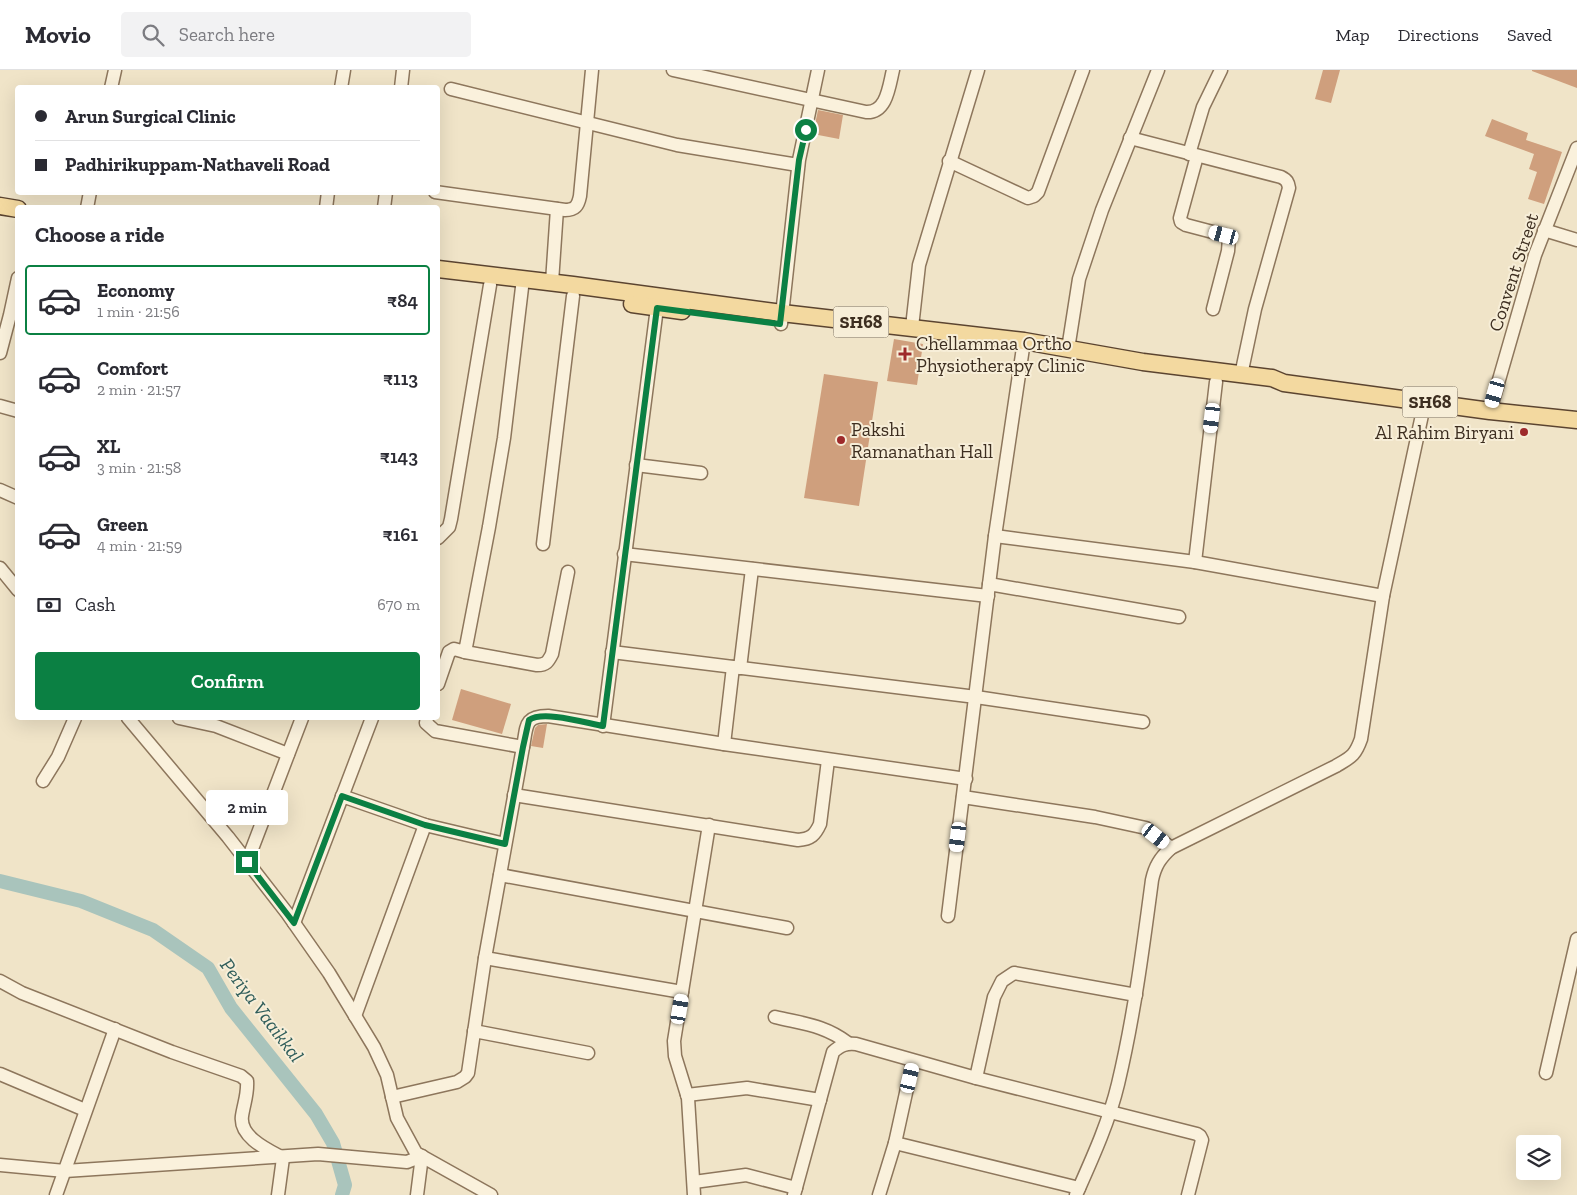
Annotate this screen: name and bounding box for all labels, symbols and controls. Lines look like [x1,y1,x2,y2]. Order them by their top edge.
search box [121,12,471,57]
text: Movio [25,20,91,49]
icon: search [139,21,167,49]
text: Search here [179,23,275,46]
text: Map [1335,24,1370,46]
text: Directions [1398,24,1479,46]
text: Saved [1507,24,1552,46]
text: Arun Surgical Clinic [65,105,236,128]
route start [795,119,817,141]
text: Padhirikuppam-Nathaveli Road [65,153,330,176]
street label: Convent Street [1484,210,1543,334]
text: Choose a ride [35,221,165,248]
car [1207,224,1240,246]
icon: car [37,278,82,323]
text: Economy [97,279,175,302]
text: ₹84 [387,289,418,312]
text: 1 min · 21:56 [97,302,180,321]
road number: SH68 [834,306,888,338]
place label: Chellammaa Ortho Physiotherapy Clinic [916,332,1085,377]
marker: Chellammaa Ortho Physiotherapy Clinic [898,347,912,361]
icon: car [37,356,82,401]
text: Comfort [97,357,168,380]
text: ₹113 [383,367,418,390]
car [1483,377,1506,409]
text: 2 min · 21:57 [97,380,181,399]
road number: SH68 [1402,386,1458,418]
car [1202,402,1221,434]
place label: Pakshi Ramanathan Hall [851,418,993,463]
place label: Al Rahim Biryani [1375,421,1514,444]
marker: Al Rahim Biryani [1518,426,1530,438]
icon: car [37,434,82,479]
marker: Pakshi Ramanathan Hall [835,434,847,446]
text: XL [97,435,120,458]
text: ₹143 [380,445,418,468]
text: 3 min · 21:58 [97,458,181,477]
icon: car [37,512,82,557]
text: Green [97,513,148,536]
text: ₹161 [383,523,418,546]
text: 4 min · 21:59 [97,536,182,555]
icon: cash [35,591,63,619]
text: Cash [75,593,115,616]
text: 670 m [377,595,420,614]
button: Confirm [35,652,420,710]
callout: 2 min [206,790,288,824]
text: 2 min [227,798,267,817]
car [948,821,967,853]
car [1139,821,1172,851]
route end [236,851,258,873]
water label: Periya Vaaikkal [215,953,309,1067]
car [670,993,689,1025]
car [899,1062,920,1094]
map controls [1516,1135,1561,1180]
button: layers [1516,1135,1561,1180]

